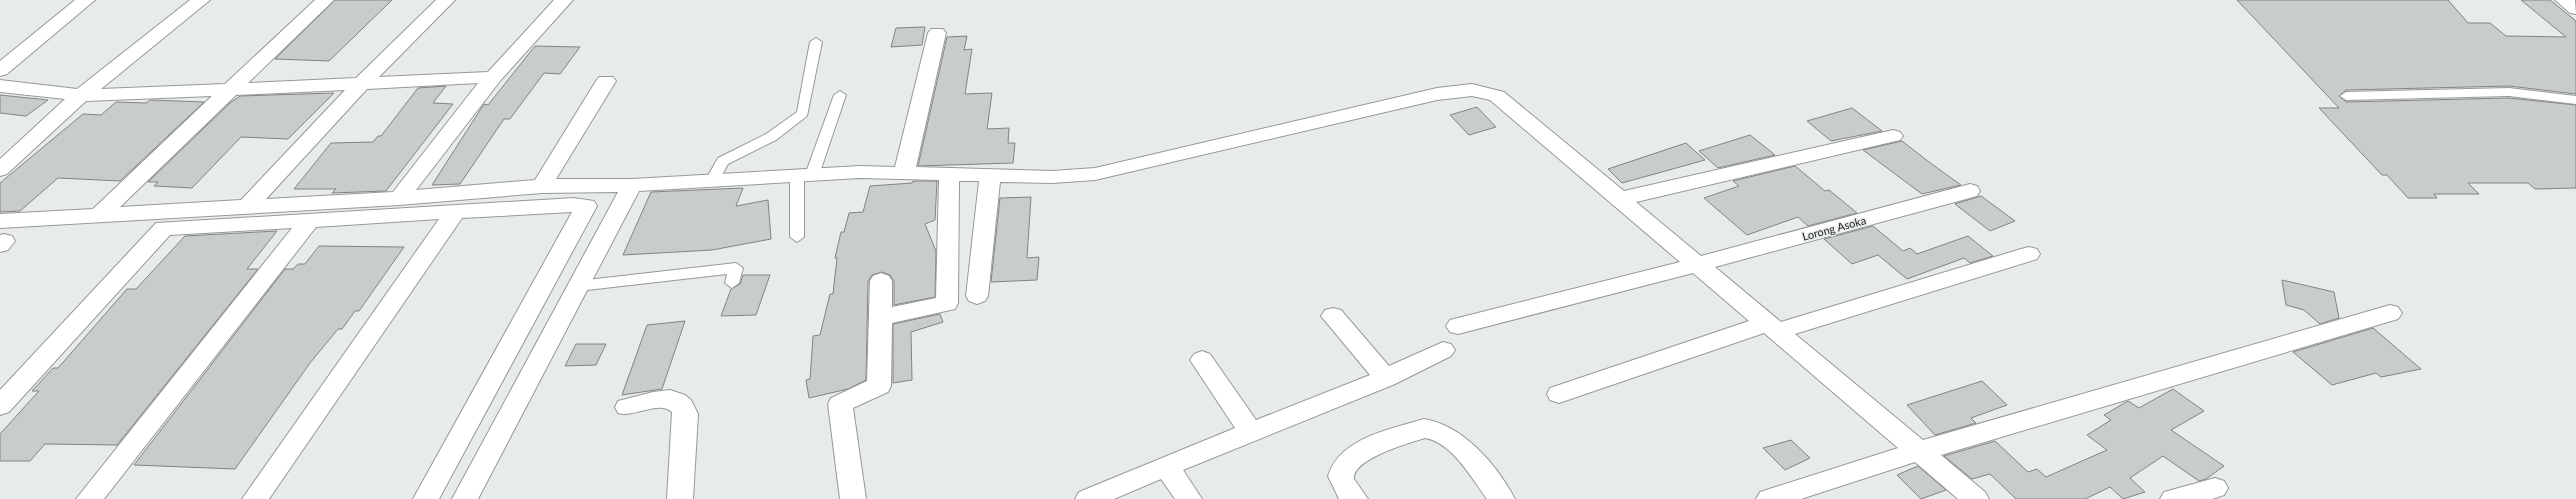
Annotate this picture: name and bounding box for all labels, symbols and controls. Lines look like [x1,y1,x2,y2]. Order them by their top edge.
street label: Lorong Asoka [1801,213,1867,243]

